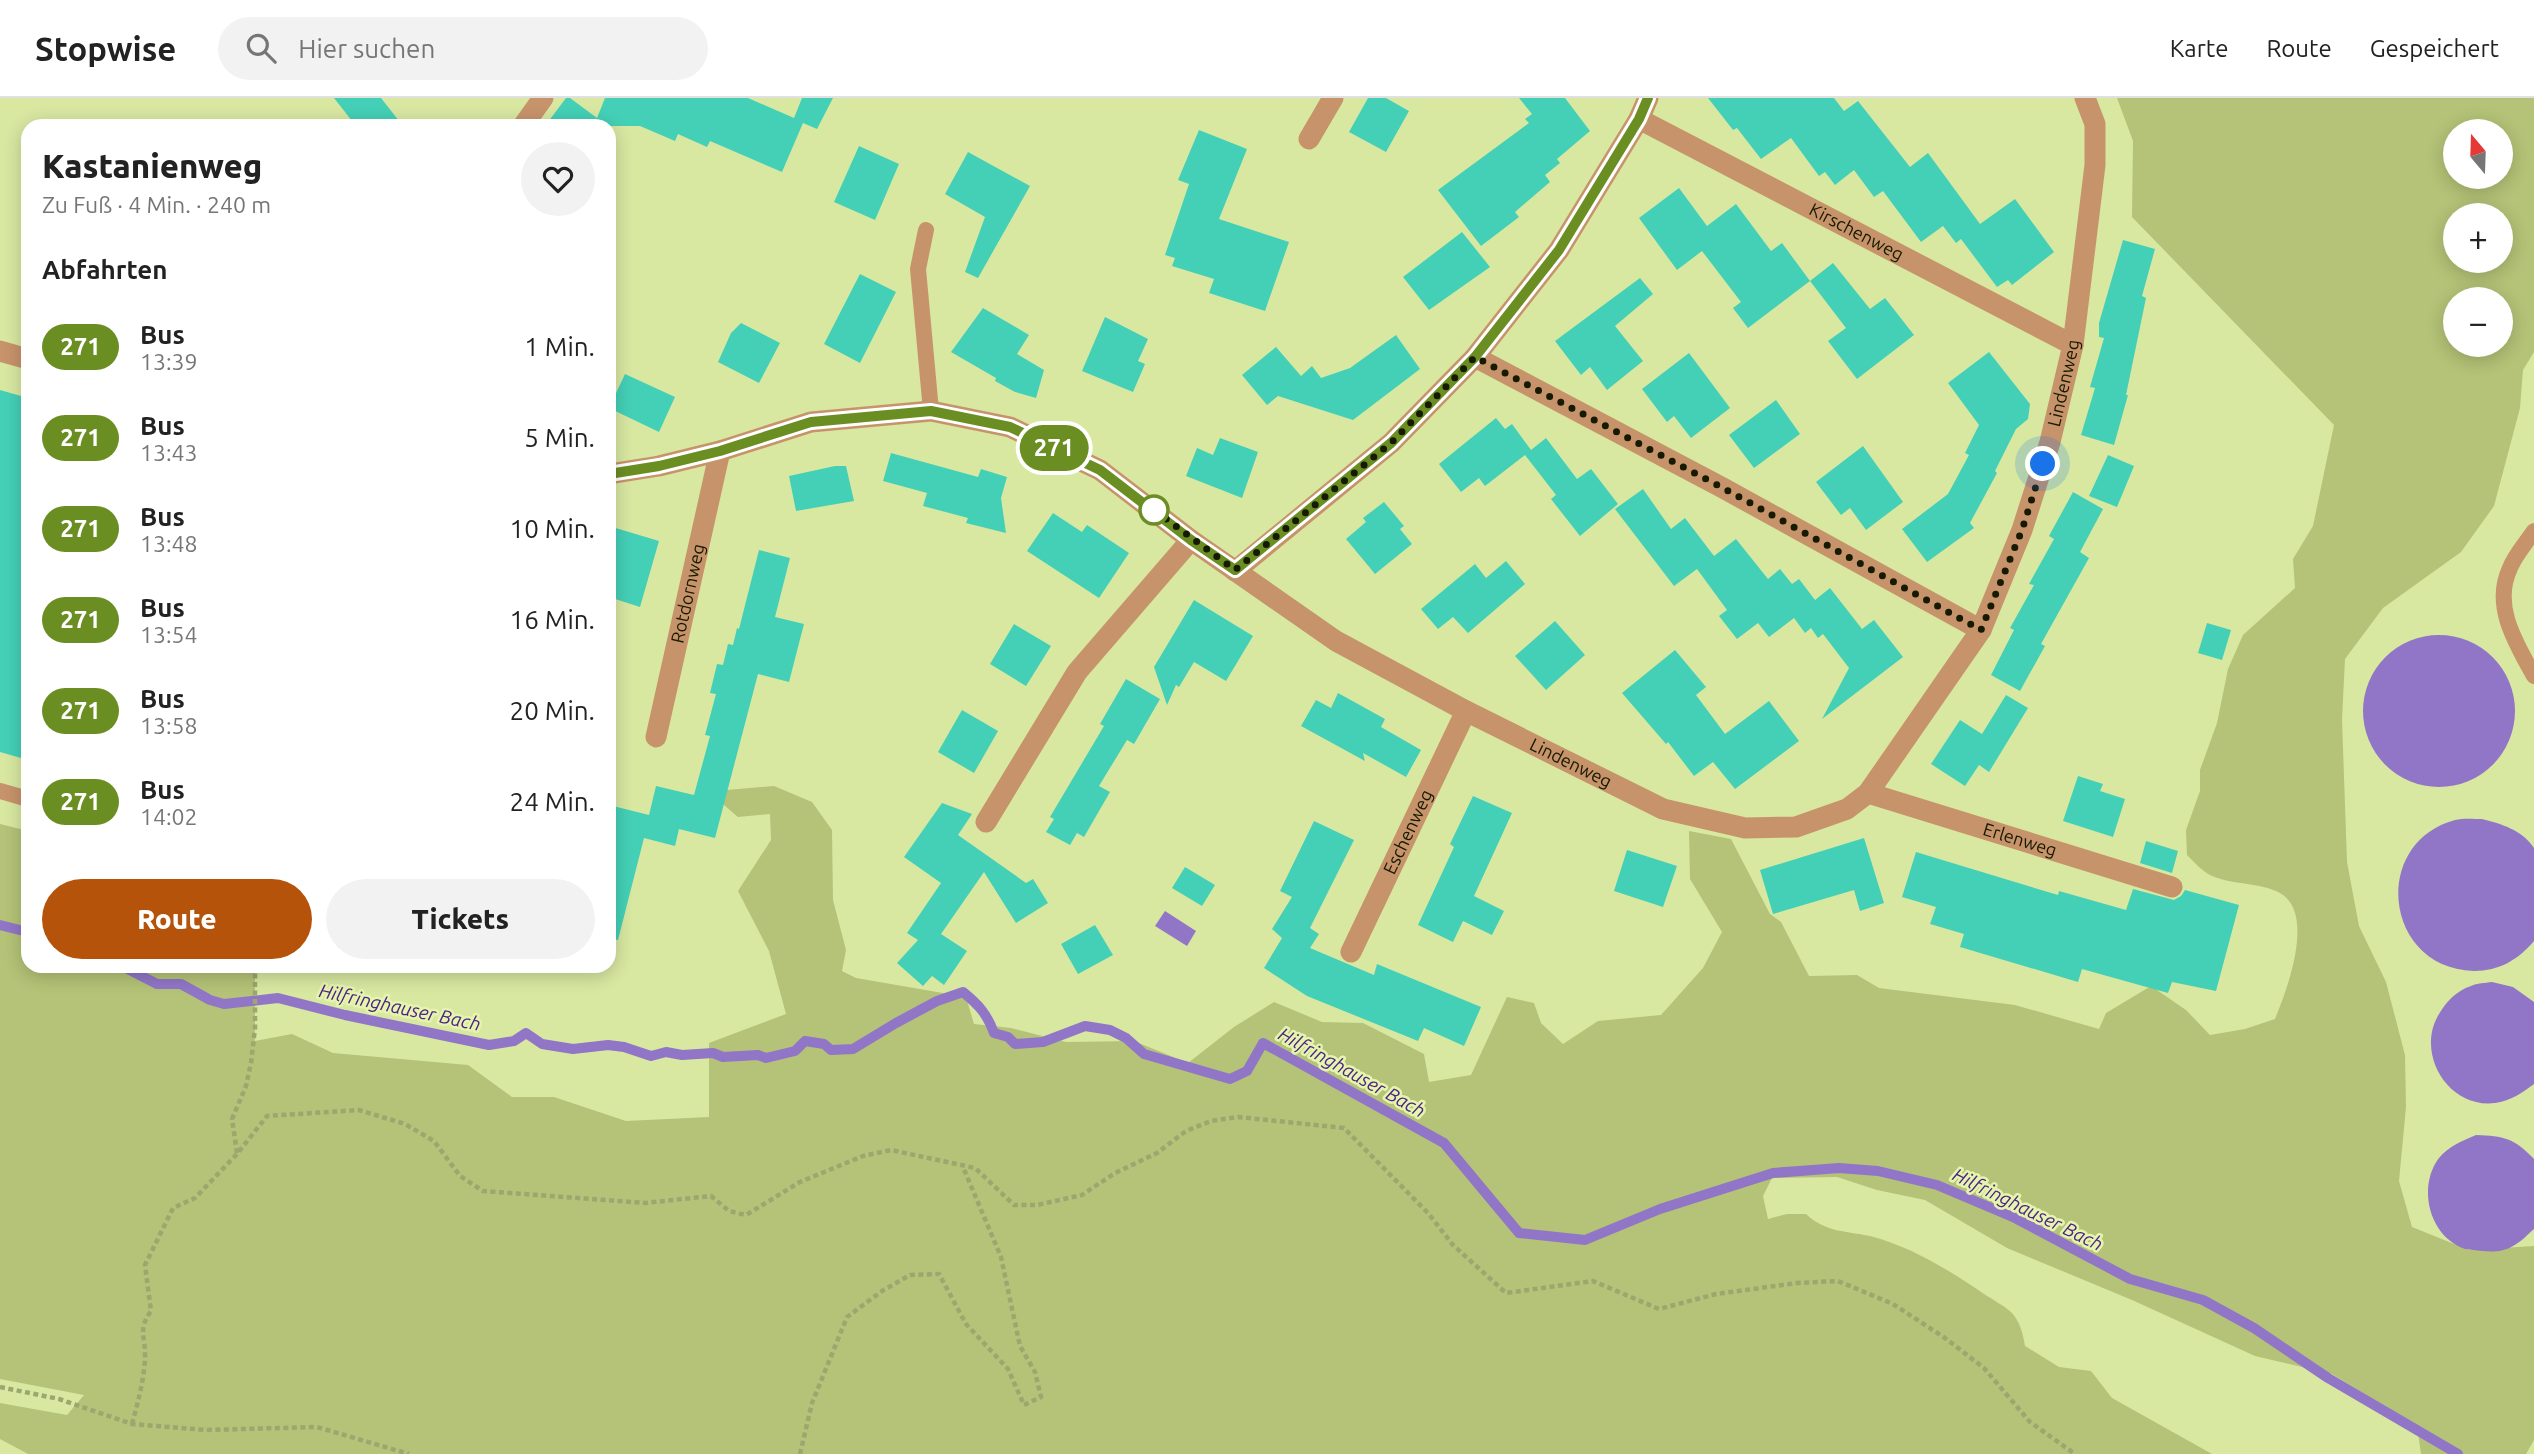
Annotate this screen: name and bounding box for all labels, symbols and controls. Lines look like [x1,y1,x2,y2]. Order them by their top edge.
search box [218,17,708,80]
icon: search [242,29,280,67]
text: Stopwise [35,30,176,67]
text: Hier suchen [298,34,435,63]
text: Karte [2170,35,2228,62]
text: Route [2266,35,2332,62]
text: Gespeichert [2370,35,2499,62]
north arrow [2443,119,2513,189]
map controls [2443,119,2513,357]
button: heart [521,142,595,216]
text: Kastanienweg [42,147,262,184]
text: Zu Fuß · 4 Min. · 240 m [42,192,271,217]
street label: Kirschenweg [1806,199,1907,264]
button: + [2443,203,2513,273]
text: Abfahrten [42,255,167,284]
button: − [2443,287,2513,357]
text: Bus [140,320,185,349]
text: 1 Min. [524,332,595,361]
text: 271 [60,333,101,360]
street label: Lindenweg [2043,338,2083,428]
text: 13:39 [140,349,198,374]
text: Bus [140,411,185,440]
text: 5 Min. [524,423,595,452]
text: 271 [60,424,101,451]
line badge: 271 [1014,425,1094,471]
text: 271 [1034,434,1074,461]
text: 13:43 [140,440,198,465]
your location [2025,446,2060,481]
unlabelled marker [1139,495,1169,525]
text: Bus [140,502,185,531]
text: 10 Min. [510,514,595,543]
text: 271 [60,515,101,542]
text: 13:48 [140,531,198,556]
street label: Rotdornweg [666,542,708,645]
text: Bus [140,593,185,622]
text: 16 Min. [510,605,595,634]
text: 271 [60,606,101,633]
text: 13:54 [140,622,198,647]
text: Bus [140,684,185,713]
text: 20 Min. [510,696,595,725]
text: 271 [60,697,101,724]
text: 13:58 [140,713,198,738]
street label: Lindenweg [1527,733,1615,791]
text: Bus [140,775,185,804]
street label: Eschenweg [1379,786,1436,877]
text: 24 Min. [510,787,595,816]
text: 271 [60,788,101,815]
text: 14:02 [140,804,198,829]
street label: Erlenweg [1981,818,2060,860]
button: Route [42,879,312,959]
button: Tickets [326,879,595,959]
water label: Hilfringhauser Bach [317,979,483,1035]
water label: Hilfringhauser Bach [1275,1022,1429,1122]
water label: Hilfringhauser Bach [1949,1163,2107,1255]

